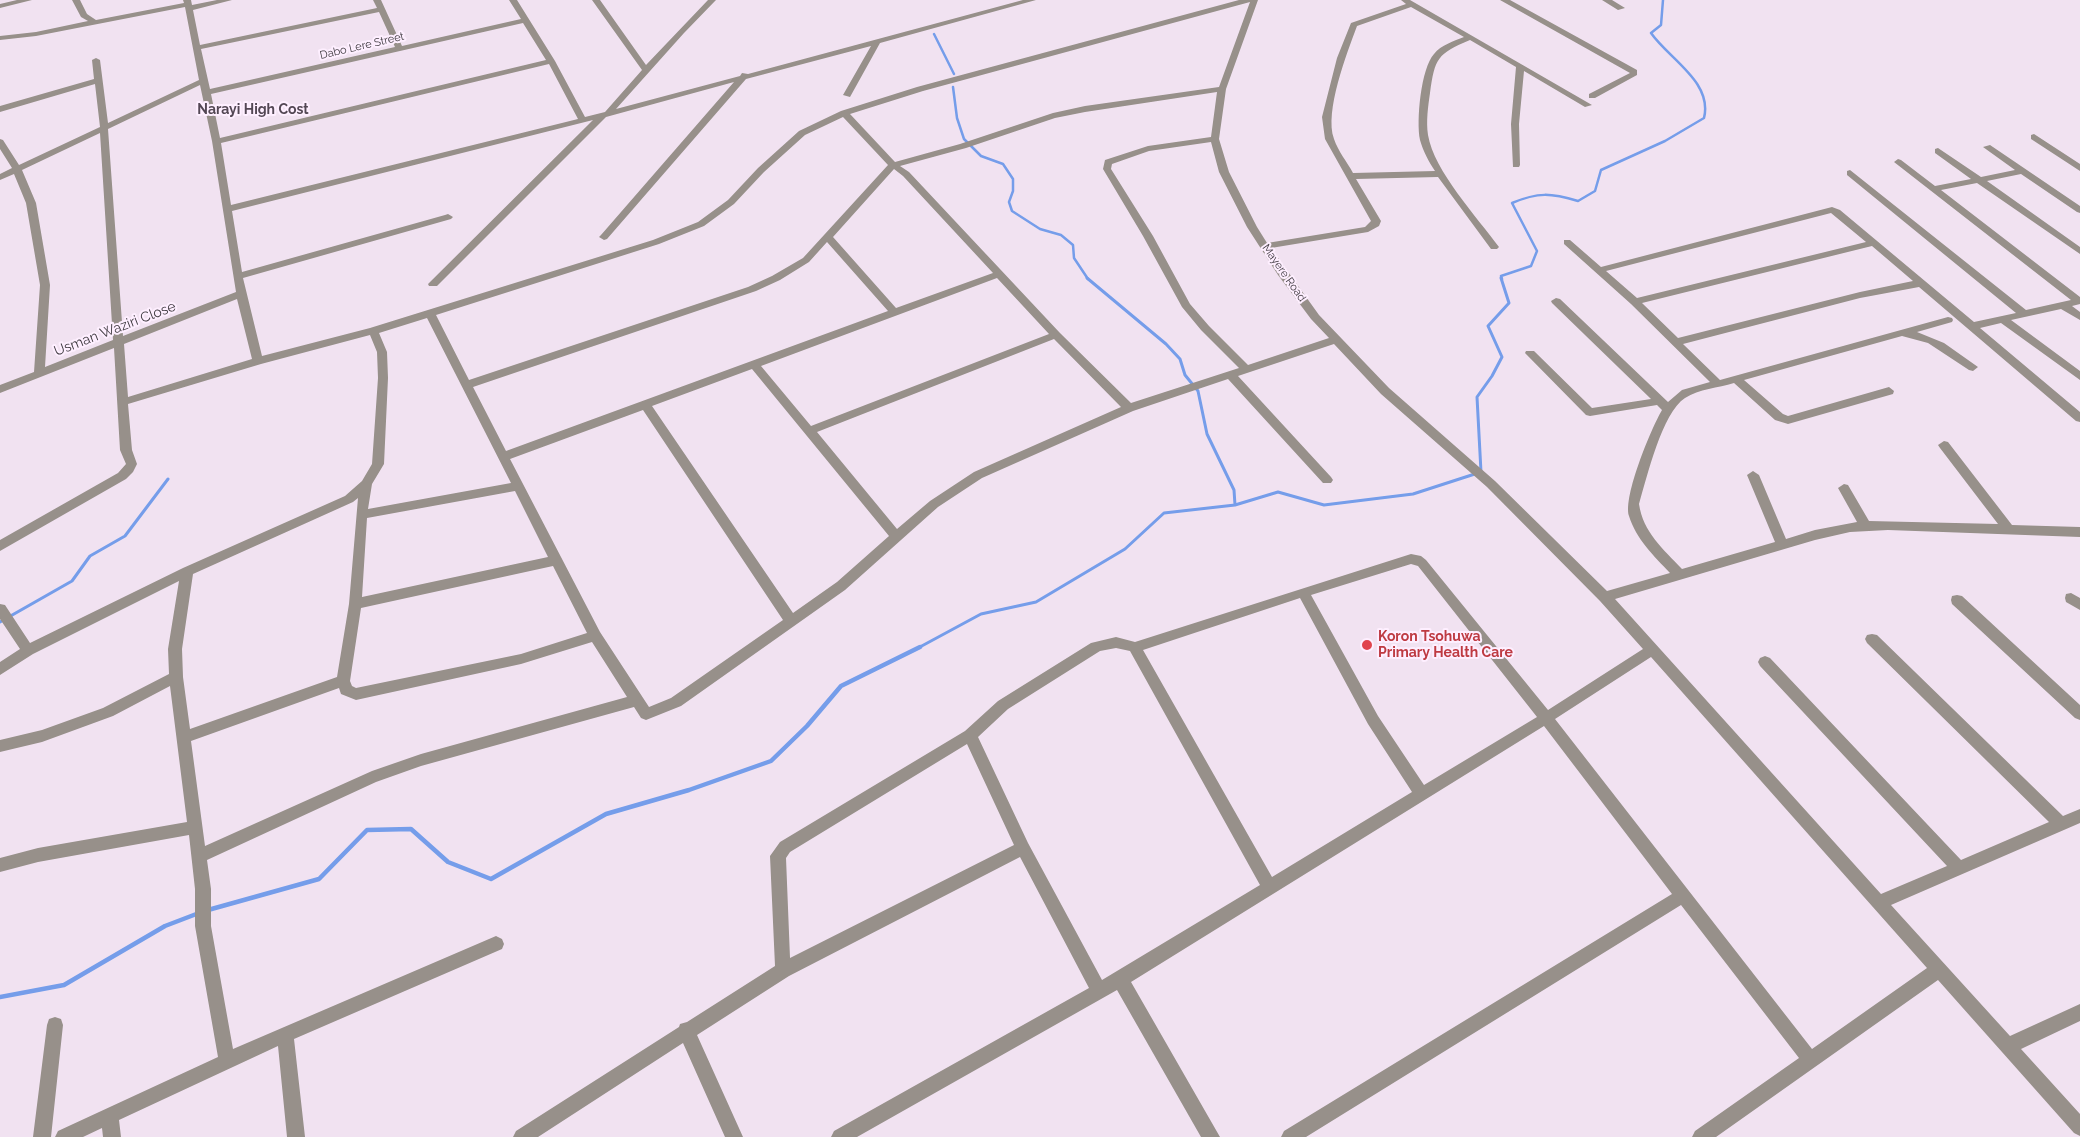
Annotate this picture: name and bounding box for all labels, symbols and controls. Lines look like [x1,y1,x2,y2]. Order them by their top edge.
street label: Dabo Lere Street [319,30,405,62]
district label: Narayi High Cost [197,102,309,118]
street label: Mayere Road [1259,242,1309,304]
street label: Usman Waziri Close [52,298,178,360]
place label: Koron Tsohuwa Primary Health Care [1378,629,1513,662]
marker: Koron Tsohuwa Primary Health Care [1360,638,1374,652]

